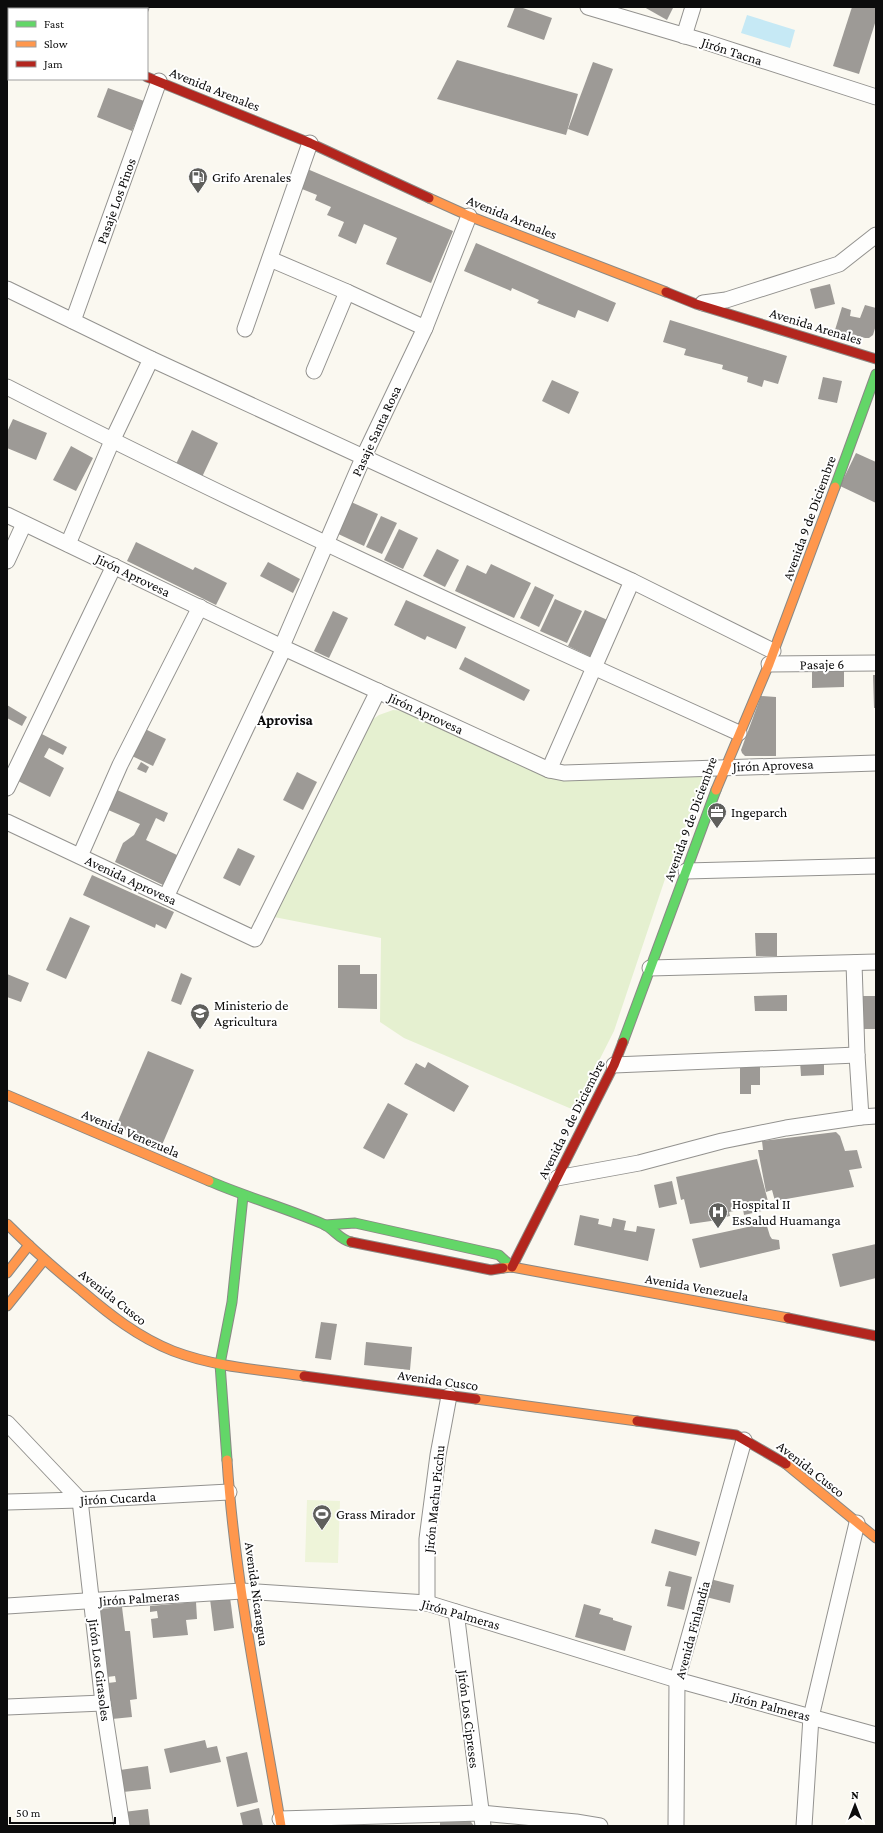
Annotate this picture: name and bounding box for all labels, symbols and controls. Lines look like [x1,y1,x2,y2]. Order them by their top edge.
legend [8,8,148,80]
text: Fast [44,17,65,31]
street label: Jirón Tacna [698,33,765,69]
text: Slow [44,37,68,51]
text: Jam [43,57,63,71]
street label: Avenida Arenales [168,64,262,114]
street label: Pasaje Los Pinos [93,156,140,246]
fuel station icon: Grifo Arenales [187,166,209,194]
place label: Grifo Arenales [212,169,291,185]
street label: Avenida Arenales [465,192,559,242]
street label: Avenida Arenales [768,304,864,348]
street label: Pasaje Santa Rosa [348,383,405,479]
street label: Avenida 9 de Diciembre [779,453,839,583]
street label: Jirón Aprovesa [91,549,173,600]
street label: Pasaje 6 [800,656,844,673]
street label: Jirón Aprovesa [384,688,467,738]
district label: Aprovisa [256,712,314,728]
street label: Avenida 9 de Diciembre [660,754,720,884]
street label: Jirón Aprovesa [730,756,814,774]
office icon: Ingeparch [706,801,728,829]
place label: Ingeparch [731,804,788,820]
street label: Avenida Aprovesa [83,852,180,908]
place label: Ministerio de Agricultura [214,997,288,1029]
school or university icon: Ministerio de Agricultura [189,1002,211,1030]
street label: Avenida 9 de Diciembre [534,1057,608,1181]
street label: Avenida Venezuela [80,1105,183,1161]
place label: Hospital II EsSalud Huamanga [732,1196,841,1228]
hospital icon: Hospital II EsSalud Huamanga [707,1201,729,1229]
street label: Avenida Cusco [76,1266,150,1328]
street label: Avenida Venezuela [644,1270,750,1304]
street label: Avenida Cusco [396,1366,480,1394]
street label: Avenida Cusco [774,1438,848,1500]
street label: Jirón Machu Picchu [420,1444,448,1556]
street label: Jirón Cucarda [78,1488,157,1508]
sports icon: Grass Mirador [311,1503,333,1531]
place label: Grass Mirador [336,1506,415,1522]
street label: Avenida Nicaragua [242,1541,272,1648]
street label: Avenida Finlandia [671,1579,713,1681]
street label: Jirón Palmeras [96,1587,180,1609]
street label: Jirón Palmeras [418,1595,502,1633]
street label: Jirón Los Girasoles [86,1616,114,1722]
street label: Jirón Los Cipreses [455,1667,483,1769]
street label: Jirón Palmeras [728,1687,812,1724]
north arrow [835,1785,875,1825]
text: N [851,1789,859,1801]
scale bar [10,1799,115,1825]
text: 50 m [16,1806,41,1820]

